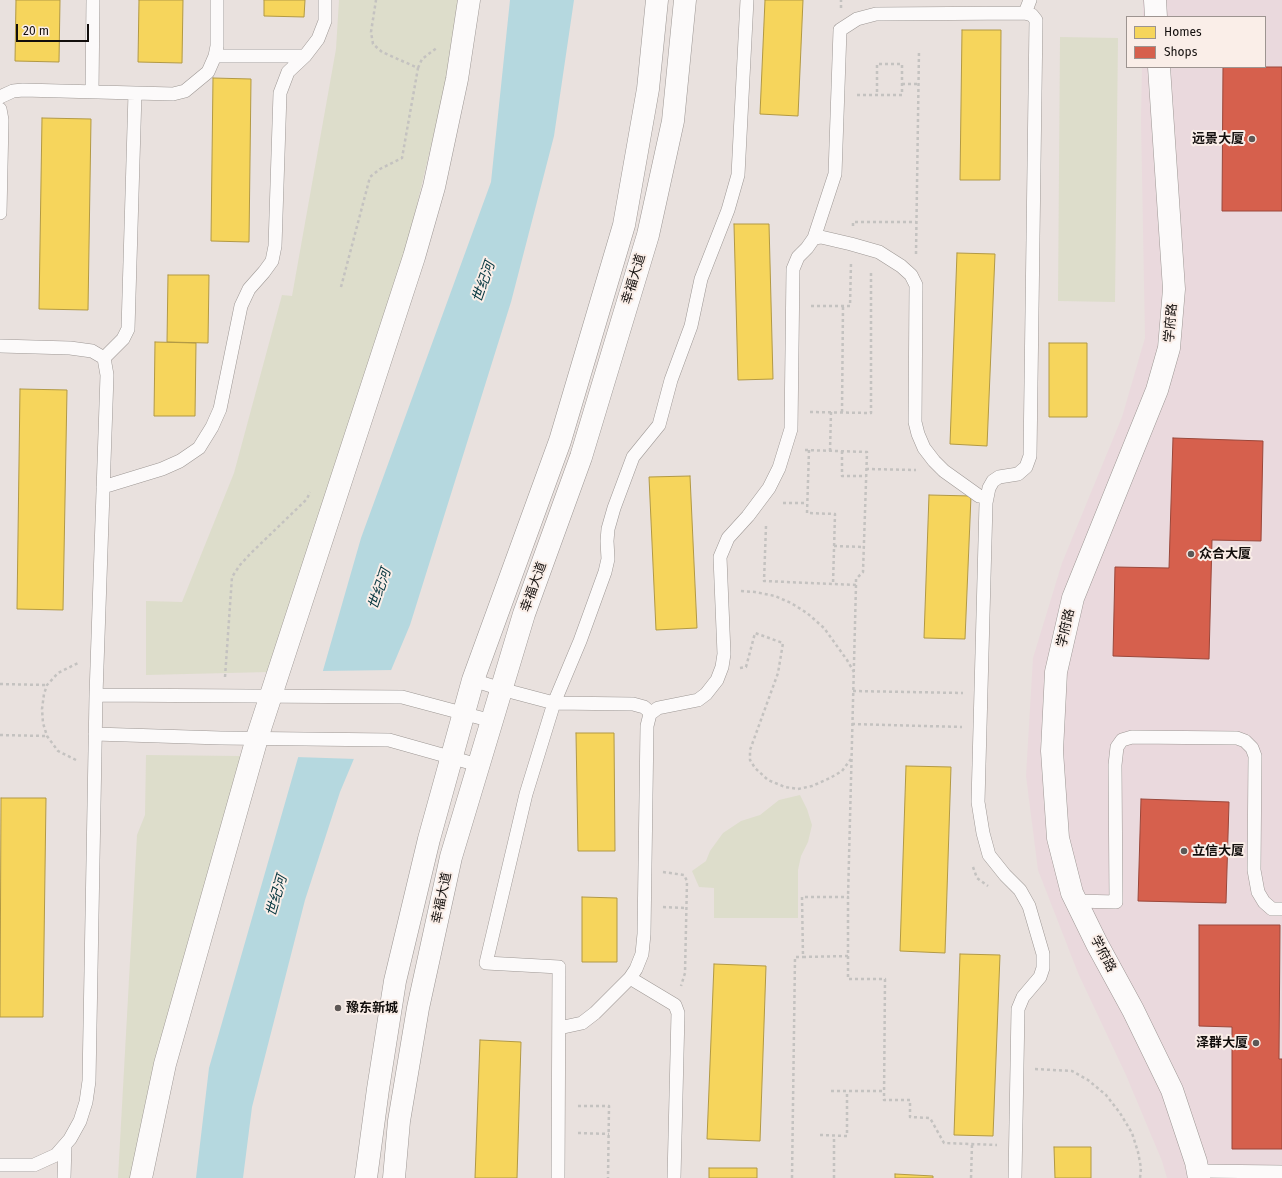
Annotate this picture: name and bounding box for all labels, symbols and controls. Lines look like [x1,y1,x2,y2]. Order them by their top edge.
scale bar [18,16,91,42]
legend [1126,16,1266,68]
text: 20 m [23,24,49,38]
text: Homes [1164,25,1202,39]
text: Shops [1164,45,1197,59]
place label: 远景大厦 [1192,131,1244,147]
marker: 远景大厦 [1247,134,1257,144]
street label: 幸福大道 [619,252,649,306]
water label: 世纪河 [469,259,499,305]
street label: 学府路 [1162,303,1180,343]
place label: 众合大厦 [1199,546,1251,562]
marker: 众合大厦 [1186,549,1196,559]
street label: 幸福大道 [518,560,550,614]
water label: 世纪河 [365,566,395,612]
street label: 学府路 [1054,607,1078,649]
place label: 立信大厦 [1192,843,1244,859]
marker: 立信大厦 [1179,846,1189,856]
street label: 幸福大道 [429,871,455,925]
water label: 世纪河 [263,873,291,919]
street label: 学府路 [1087,933,1119,975]
place label: 豫东新城 [346,1000,398,1016]
marker: 豫东新城 [333,1003,343,1013]
place label: 泽群大厦 [1196,1035,1248,1051]
marker: 泽群大厦 [1251,1038,1261,1048]

